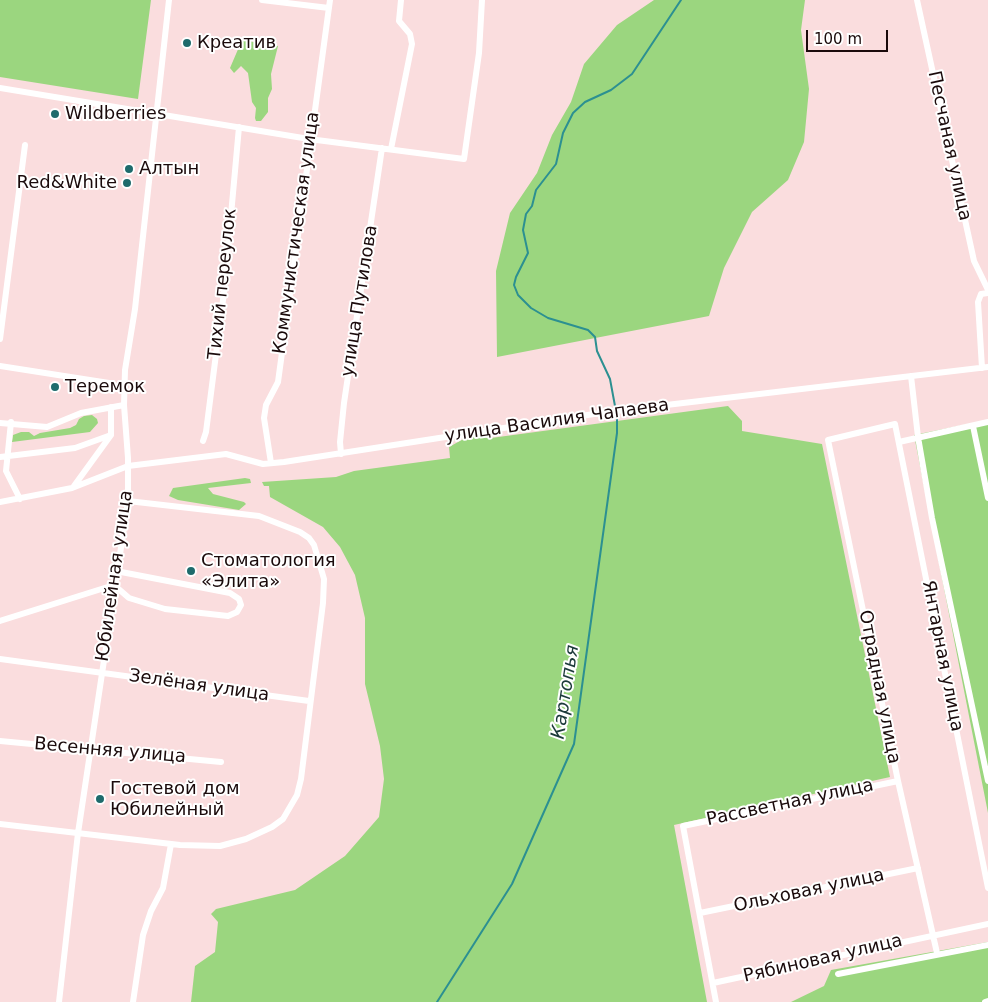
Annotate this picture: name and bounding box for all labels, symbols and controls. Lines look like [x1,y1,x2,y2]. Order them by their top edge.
scale bar [808,20,890,52]
text: 100 m [814,30,862,48]
place label: Креатив [197,32,276,54]
marker: Креатив [181,37,193,49]
street label: Песчаная улица [923,69,975,223]
place label: Wildberries [65,103,166,125]
marker: Wildberries [49,108,61,120]
street label: Коммунистическая улица [269,111,325,355]
place label: Алтын [139,158,199,180]
marker: Алтын [123,163,135,175]
place label: Red&White [16,172,117,194]
marker: Red&White [121,177,133,189]
street label: Тихий переулок [204,207,242,361]
street label: улица Путилова [337,224,383,378]
place label: Теремок [65,376,145,398]
marker: Теремок [49,381,61,393]
street label: улица Василия Чапаева [443,395,671,447]
street label: Юбилейная улица [92,489,138,663]
place label: Стоматология «Элита» [201,550,336,592]
marker: Стоматология «Элита» [185,565,197,577]
street label: Янтарная улица [917,578,967,734]
street label: Отрадная улица [854,608,904,766]
water label: Картопья [547,643,585,741]
street label: Зелёная улица [127,665,271,707]
street label: Весенняя улица [33,734,187,768]
street label: Рассветная улица [704,775,876,831]
place label: Гостевой дом Юбилейный [110,778,240,821]
marker: Гостевой дом Юбилейный [94,793,106,805]
street label: Ольховая улица [732,865,886,917]
street label: Рябиновая улица [741,930,905,988]

